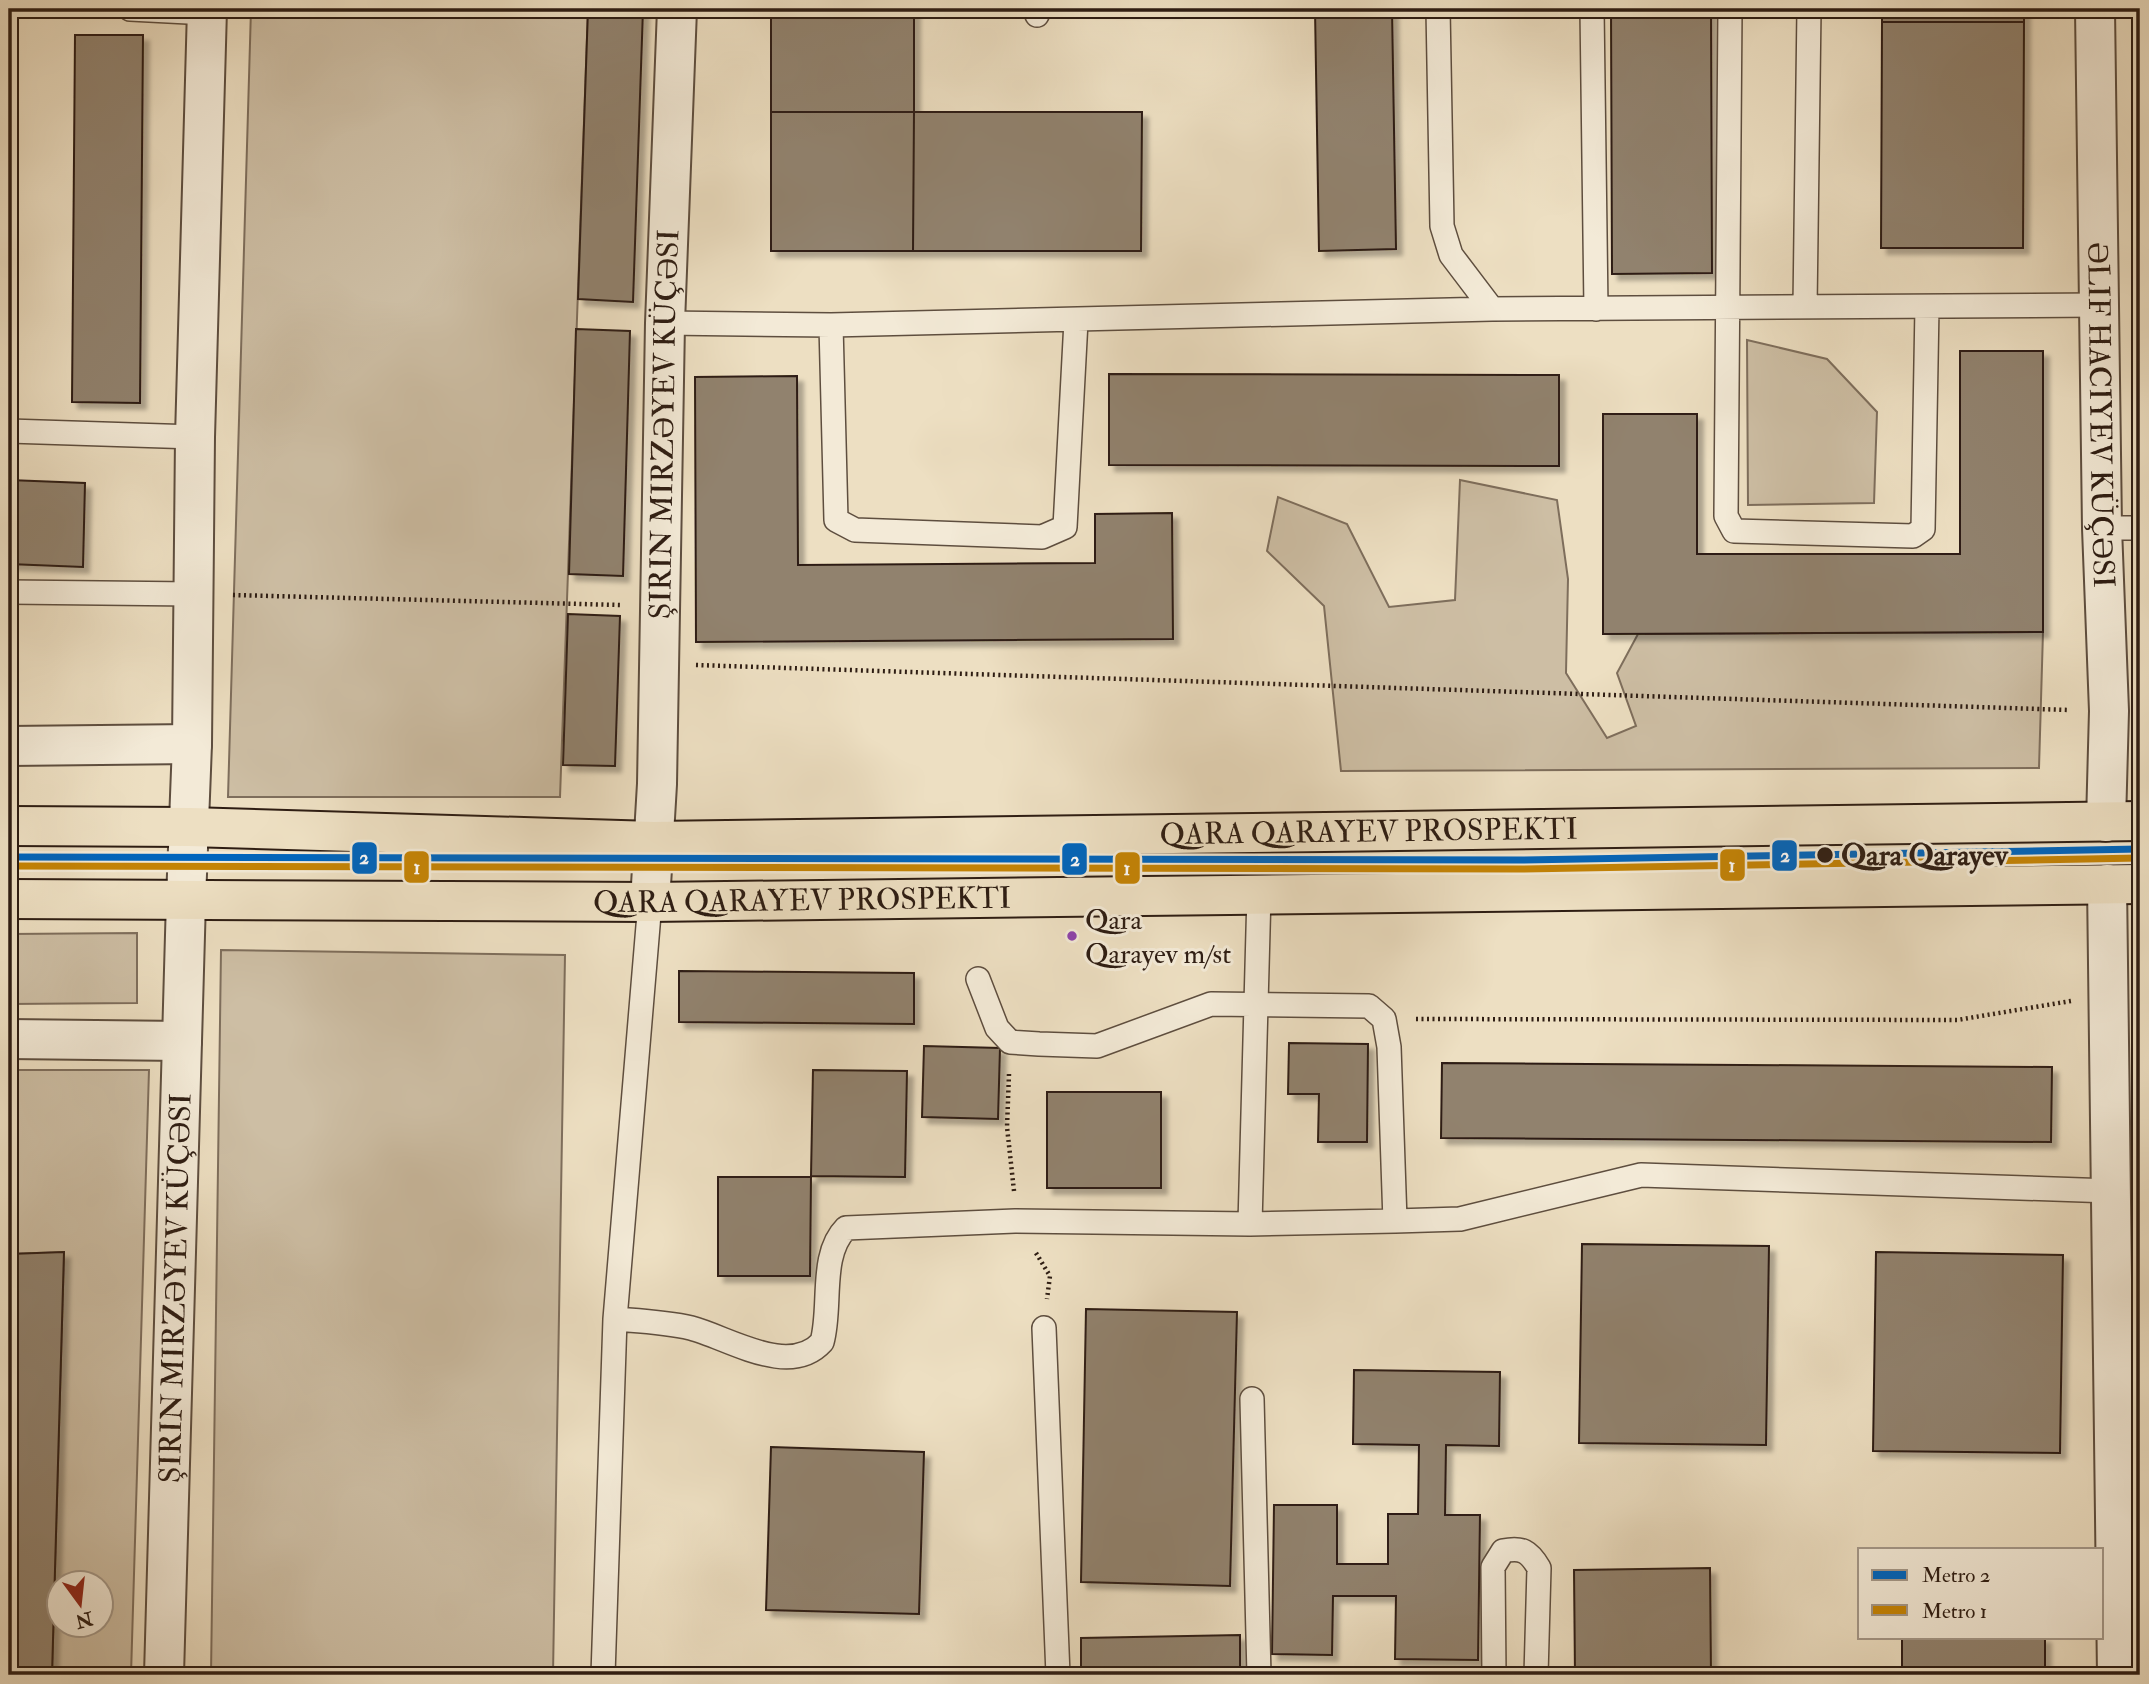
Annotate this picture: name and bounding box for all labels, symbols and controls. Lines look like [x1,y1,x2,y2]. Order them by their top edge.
street label: ŞIRIN MIRZƏYEV KÜÇƏSI [641,228,687,620]
street label: ƏLIF HACIYEV KÜÇƏSI [2080,242,2123,589]
street label: QARA QARAYEV PROSPEKTI [1159,810,1578,853]
place label: Qara Qarayev [1841,837,2009,874]
line badge: 2 [1771,839,1798,872]
line badge: 2 [351,841,378,875]
line badge: 2 [1061,842,1088,876]
text: 2 [1780,844,1790,868]
marker: Qara Qarayev [1815,845,1835,865]
text: 2 [359,846,369,870]
text: 2 [1070,848,1080,872]
line badge: 1 [1719,848,1746,882]
line badge: 1 [403,850,430,884]
line badge: 1 [1114,851,1141,885]
text: 1 [1729,854,1736,878]
text: 1 [414,856,421,880]
text: 1 [1124,857,1131,881]
street label: QARA QARAYEV PROSPEKTI [593,879,1011,921]
place label: Qara Qarayev m/st [1085,903,1231,972]
marker: Qara Qarayev m/st [1065,929,1079,943]
street label: ŞIRIN MIRZƏYEV KÜÇƏSI [151,1093,199,1484]
legend [1858,1548,2104,1638]
text: Metro 2 [1922,1562,1990,1589]
north arrow [46,1568,116,1638]
text: Metro 1 [1922,1598,1987,1625]
text: N [72,1605,96,1634]

